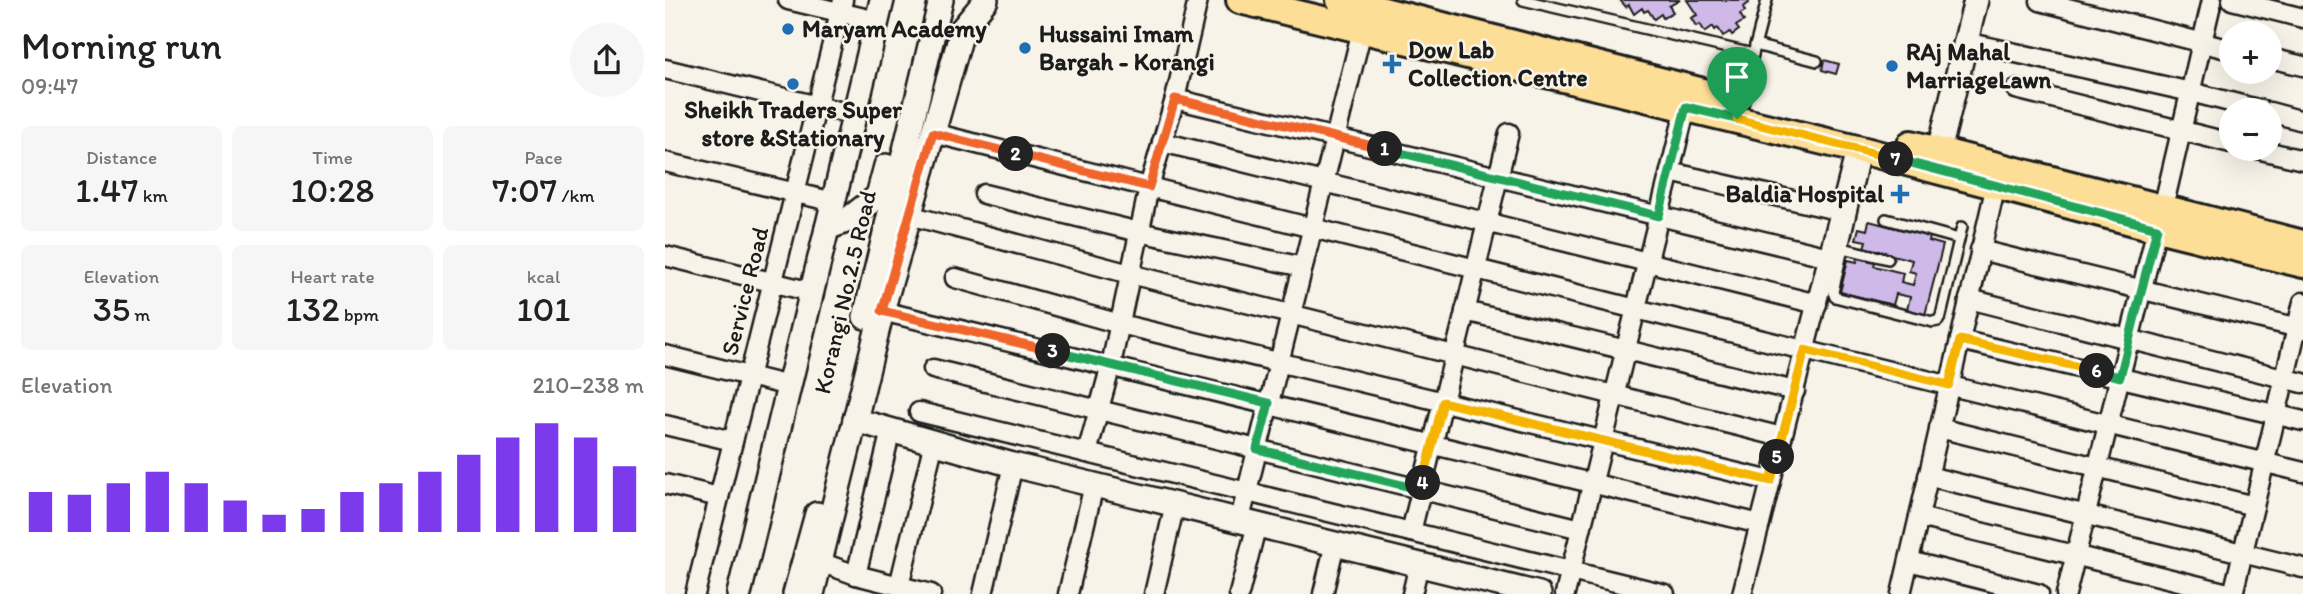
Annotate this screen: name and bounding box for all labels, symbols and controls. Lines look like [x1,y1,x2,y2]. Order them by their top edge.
place label: Maryam Academy [802,14,987,44]
place label: Hussaini Imam Bargah - Korangi [1039,19,1215,77]
marker: Maryam Academy [780,21,796,37]
map controls [2219,21,2282,161]
button: + [2219,21,2282,84]
text: Morning run [21,23,222,69]
button: share [570,23,644,97]
place label: Dow Lab Collection Centre [1408,35,1588,92]
place label: RAj Mahal MarriageLawn [1906,37,2052,95]
marker: Hussaini Imam Bargah - Korangi [1017,40,1033,56]
pin [1707,47,1767,119]
marker: Dow Lab Collection Centre [1382,54,1402,74]
icon: arrive [1718,58,1756,96]
marker: RAj Mahal MarriageLawn [1884,58,1900,74]
text: 09:47 [21,72,78,100]
marker: Sheikh Traders Super store &Stationary [785,76,801,92]
place label: Sheikh Traders Super store &Stationary [684,95,902,153]
button: − [2219,98,2282,161]
pin: 1 [1367,132,1403,166]
pin: 2 [999,136,1033,172]
text: 1 [1380,137,1389,160]
text: 2 [1011,142,1021,165]
pin: 7 [1879,142,1913,176]
text: Distance [86,146,157,169]
text: Time [312,146,353,169]
text: Pace [524,146,563,169]
text: 7 [1891,147,1900,170]
text: 1.47 [75,169,138,211]
text: 10:28 [291,169,374,211]
text: 7:07 [492,169,557,211]
place label: Baldia Hospital [1726,179,1884,209]
text: km [138,184,168,207]
text: /km [557,184,595,207]
marker: Baldia Hospital [1890,184,1910,204]
street label: Korangi No.2.5 Road [807,187,882,397]
street label: Service Road [715,224,775,358]
text: Elevation [84,265,159,288]
text: Heart rate [290,265,375,288]
text: kcal [527,265,560,288]
text: 35 [93,288,130,330]
text: 132 [286,288,340,330]
text: 101 [516,288,571,330]
text: m [130,303,150,326]
text: bpm [340,303,379,326]
pin: 3 [1035,334,1071,368]
text: 3 [1047,339,1058,362]
pin: 6 [2079,354,2115,388]
text: 6 [2091,359,2102,382]
text: Elevation [21,371,112,399]
text: 210–238 m [532,371,644,399]
pin: 5 [1759,440,1795,475]
text: 5 [1772,445,1781,468]
pin: 4 [1405,466,1441,500]
text: 4 [1417,471,1428,494]

